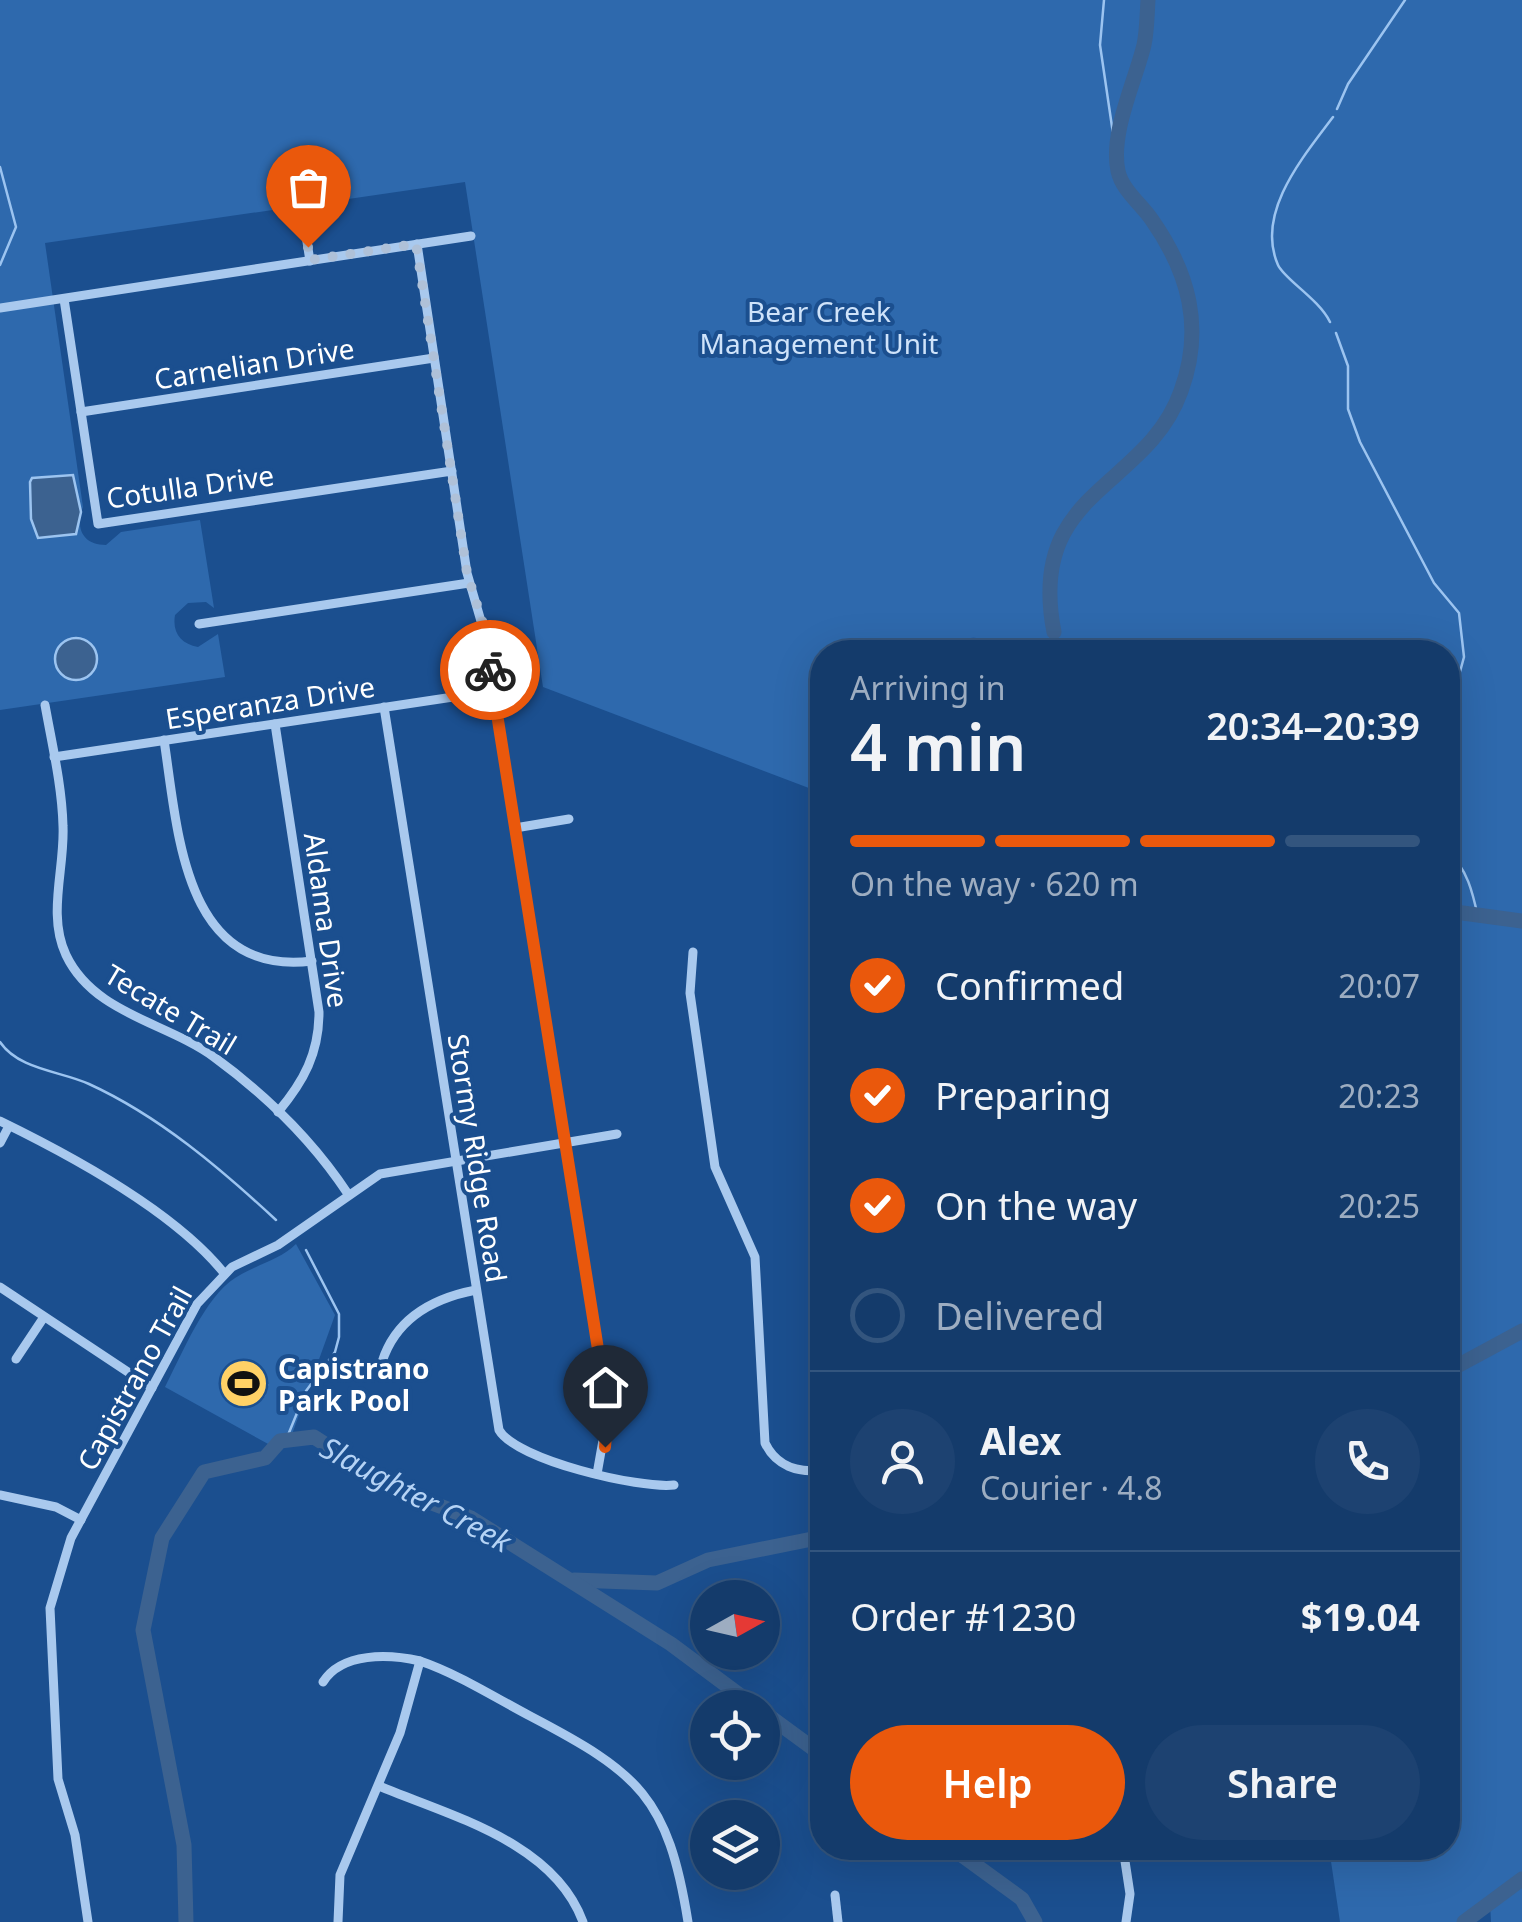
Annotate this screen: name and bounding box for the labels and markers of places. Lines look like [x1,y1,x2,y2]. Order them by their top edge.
pin [266,145,351,248]
pin [563,1345,648,1448]
place label: Capistrano Park Pool [278,1349,429,1419]
sports icon: Capistrano Park Pool [217,1358,269,1410]

